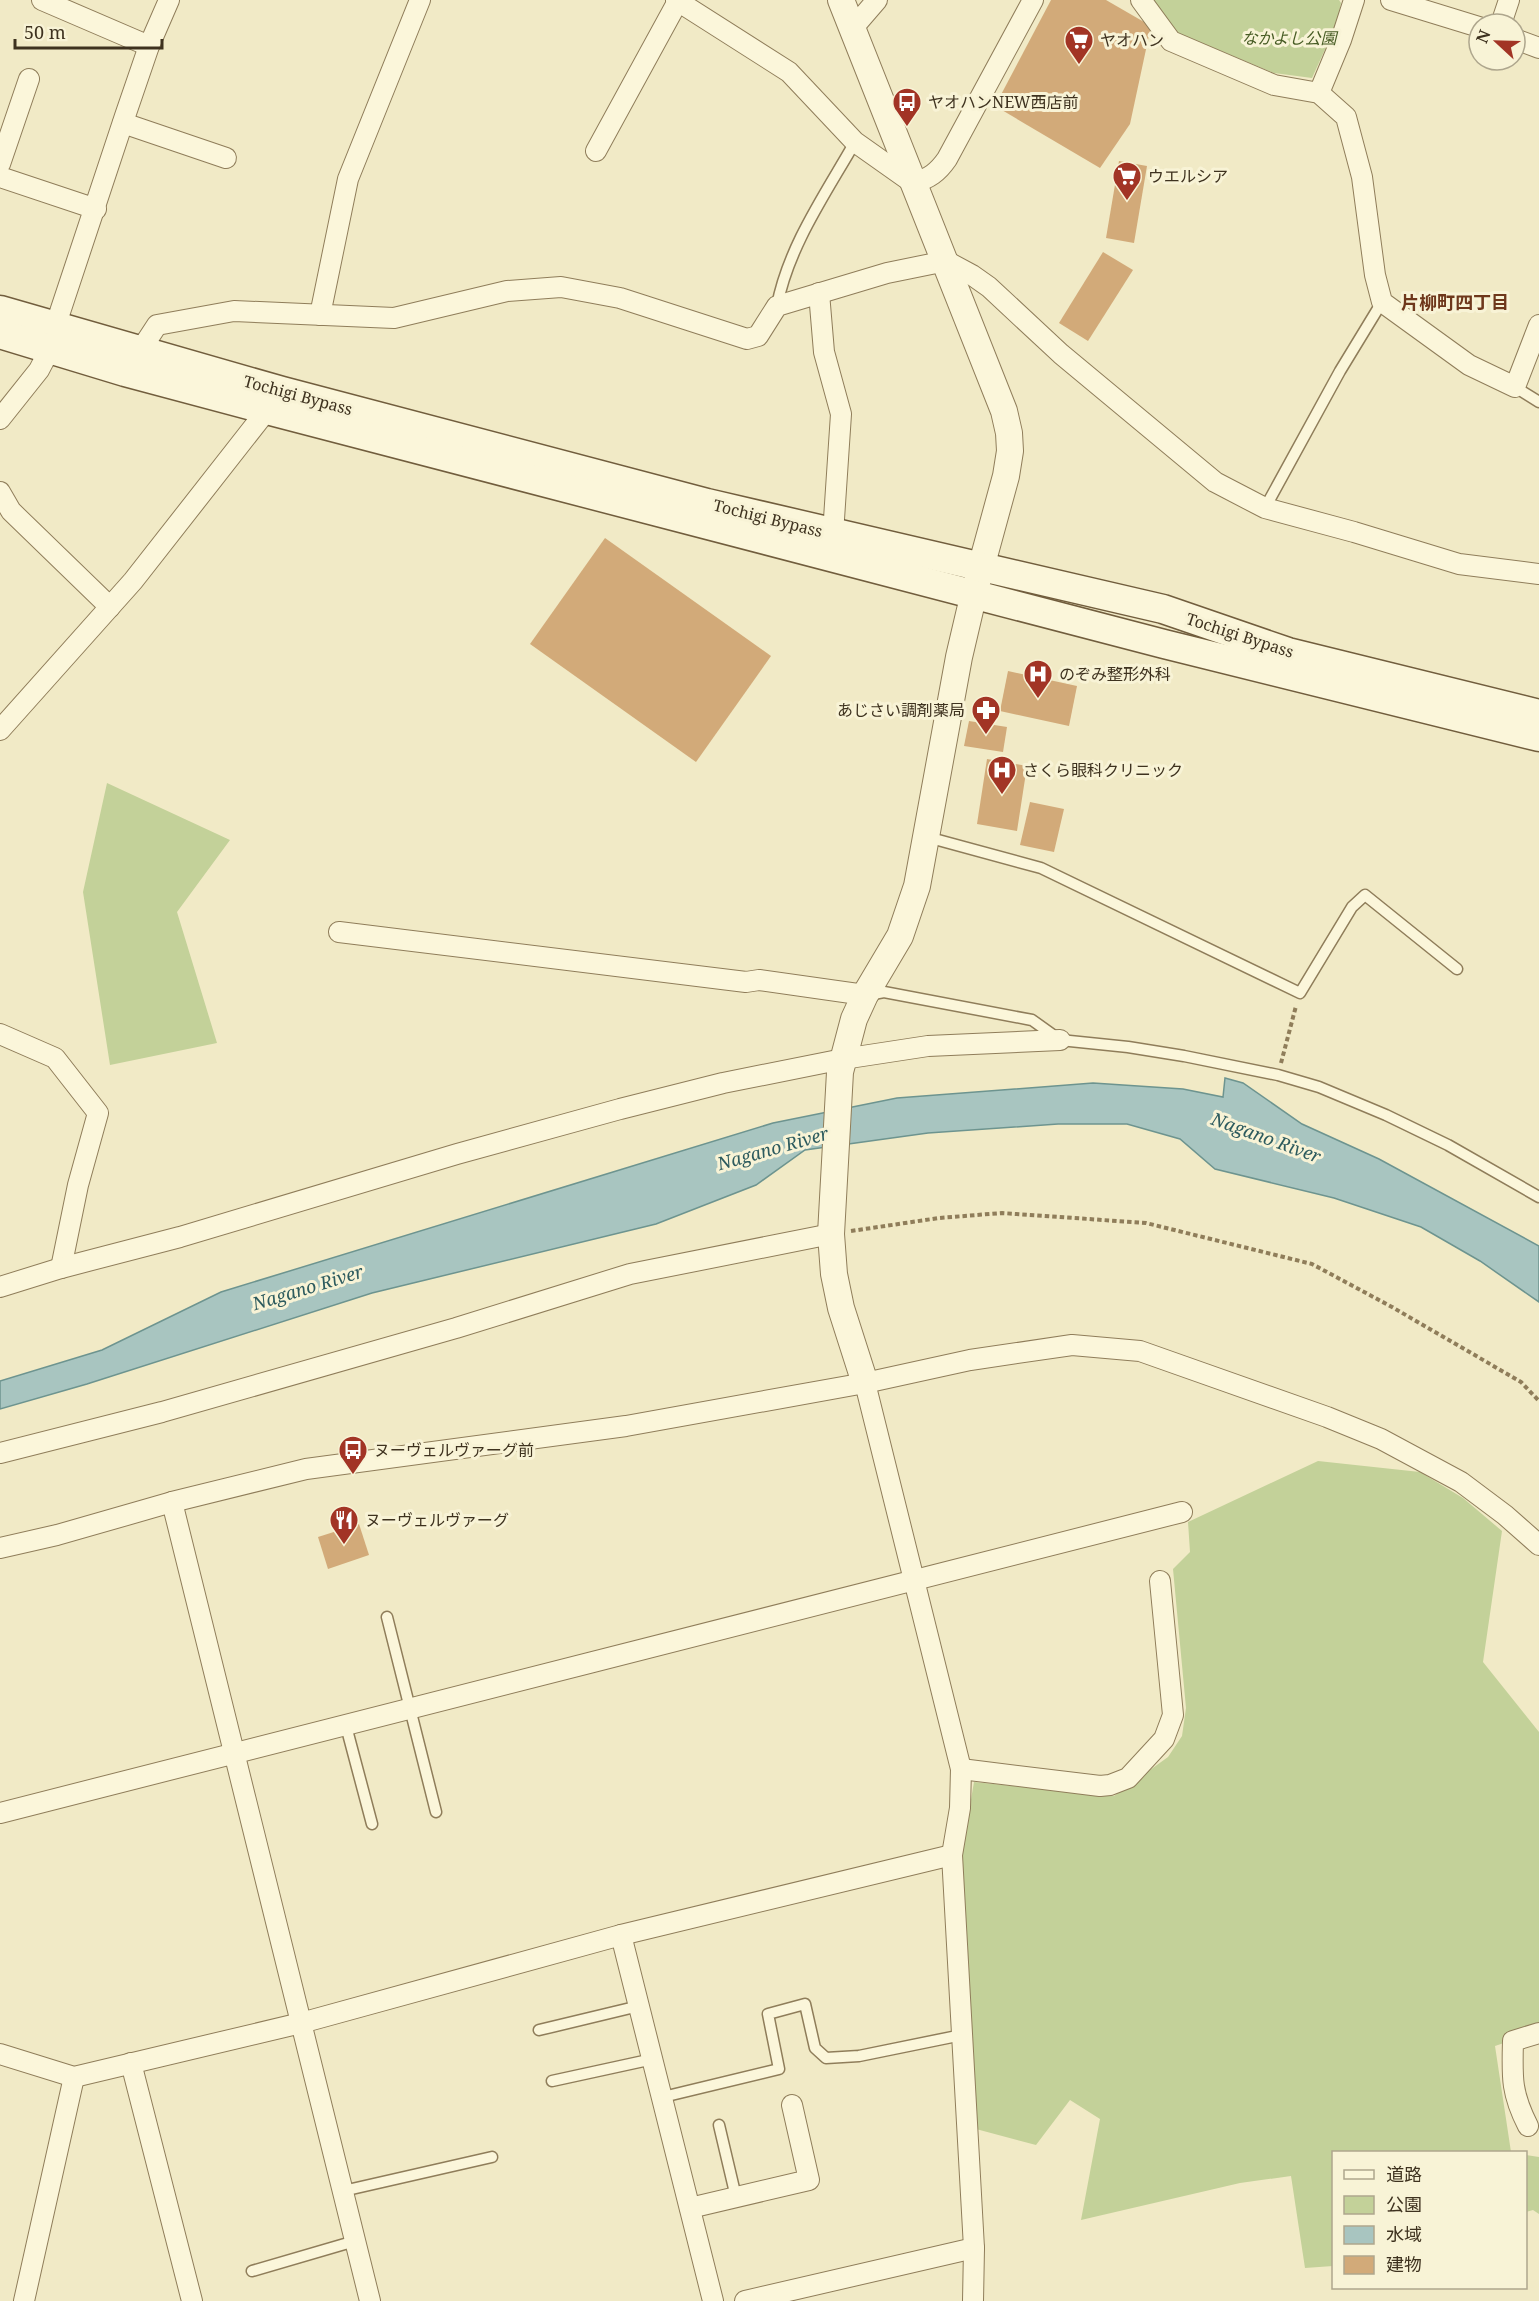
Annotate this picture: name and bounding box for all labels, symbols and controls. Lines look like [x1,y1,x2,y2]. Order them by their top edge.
scale bar [15,12,162,50]
north arrow [1467,12,1527,72]
text: 50 m [24,20,66,44]
supermarket icon: ヤオハン [1063,24,1095,66]
text: N [1471,26,1496,46]
park label: なかよし公園 [1241,27,1339,49]
place label: ヤオハン [1100,29,1164,51]
bus stop icon: ヤオハンNEW西店前 [891,86,923,128]
place label: ヤオハンNEW西店前 [928,91,1079,113]
supermarket icon: ウエルシア [1111,160,1143,202]
place label: ウエルシア [1148,165,1228,187]
district label: 片柳町四丁目 [1401,290,1509,314]
street label: Tochigi Bypass [241,370,355,420]
street label: Tochigi Bypass [711,494,825,542]
street label: Tochigi Bypass [1183,607,1297,663]
hospital icon: のぞみ整形外科 [1022,658,1054,700]
place label: のぞみ整形外科 [1059,663,1171,685]
pharmacy icon: あじさい調剤薬局 [970,694,1002,736]
place label: あじさい調剤薬局 [837,699,965,721]
hospital icon: さくら眼科クリニック [986,754,1018,796]
place label: さくら眼科クリニック [1023,759,1183,781]
water label: Nagano River [1207,1106,1325,1168]
water label: Nagano River [713,1121,832,1176]
water label: Nagano River [248,1259,367,1316]
bus stop icon: ヌーヴェルヴァーグ前 [337,1434,369,1476]
place label: ヌーヴェルヴァーグ前 [374,1439,534,1461]
restaurant icon: ヌーヴェルヴァーグ [328,1504,360,1546]
place label: ヌーヴェルヴァーグ [365,1509,509,1531]
legend [1332,2151,1527,2289]
text: 道路 [1386,2162,1422,2186]
text: 公園 [1386,2192,1422,2216]
text: 水域 [1386,2222,1422,2246]
text: 建物 [1386,2252,1422,2276]

